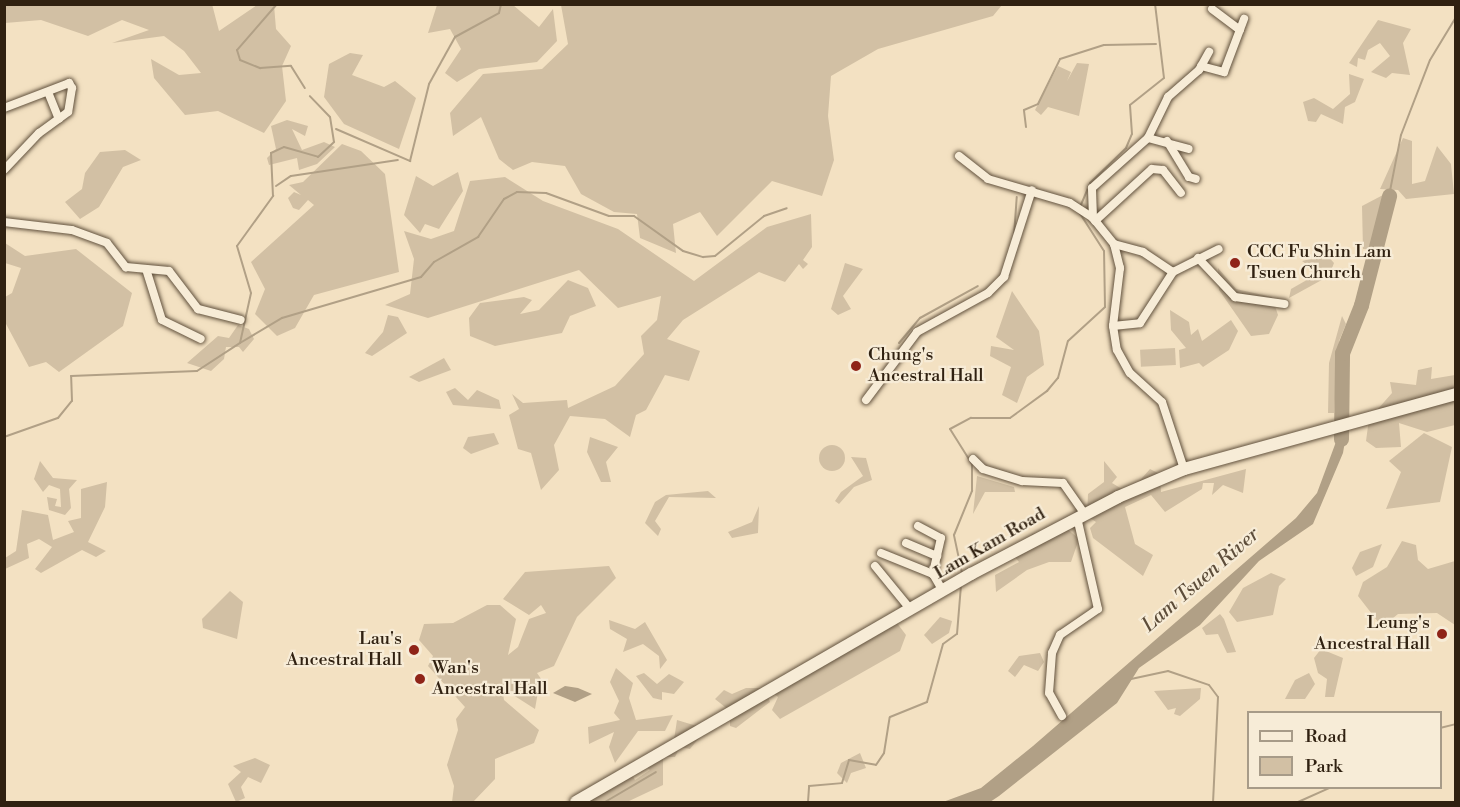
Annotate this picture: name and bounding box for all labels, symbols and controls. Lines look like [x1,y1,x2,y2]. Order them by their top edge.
place label: CCC Fu Shin Lam Tsuen Church [1247,242,1392,284]
marker: CCC Fu Shin Lam Tsuen Church [1228,256,1242,270]
place label: Chung's Ancestral Hall [868,345,984,388]
marker: Chung's Ancestral Hall [849,359,863,373]
street label: Lam Kam Road [931,503,1049,585]
water label: Lam Tsuen River [1138,523,1264,637]
place label: Leung's Ancestral Hall [1314,613,1430,656]
marker: Leung's Ancestral Hall [1435,627,1449,641]
place label: Lau's Ancestral Hall [286,629,402,672]
marker: Lau's Ancestral Hall [407,643,421,657]
place label: Wan's Ancestral Hall [432,658,548,700]
marker: Wan's Ancestral Hall [413,672,427,686]
legend [1247,711,1442,789]
text: Road [1305,725,1347,748]
text: Park [1305,755,1342,778]

